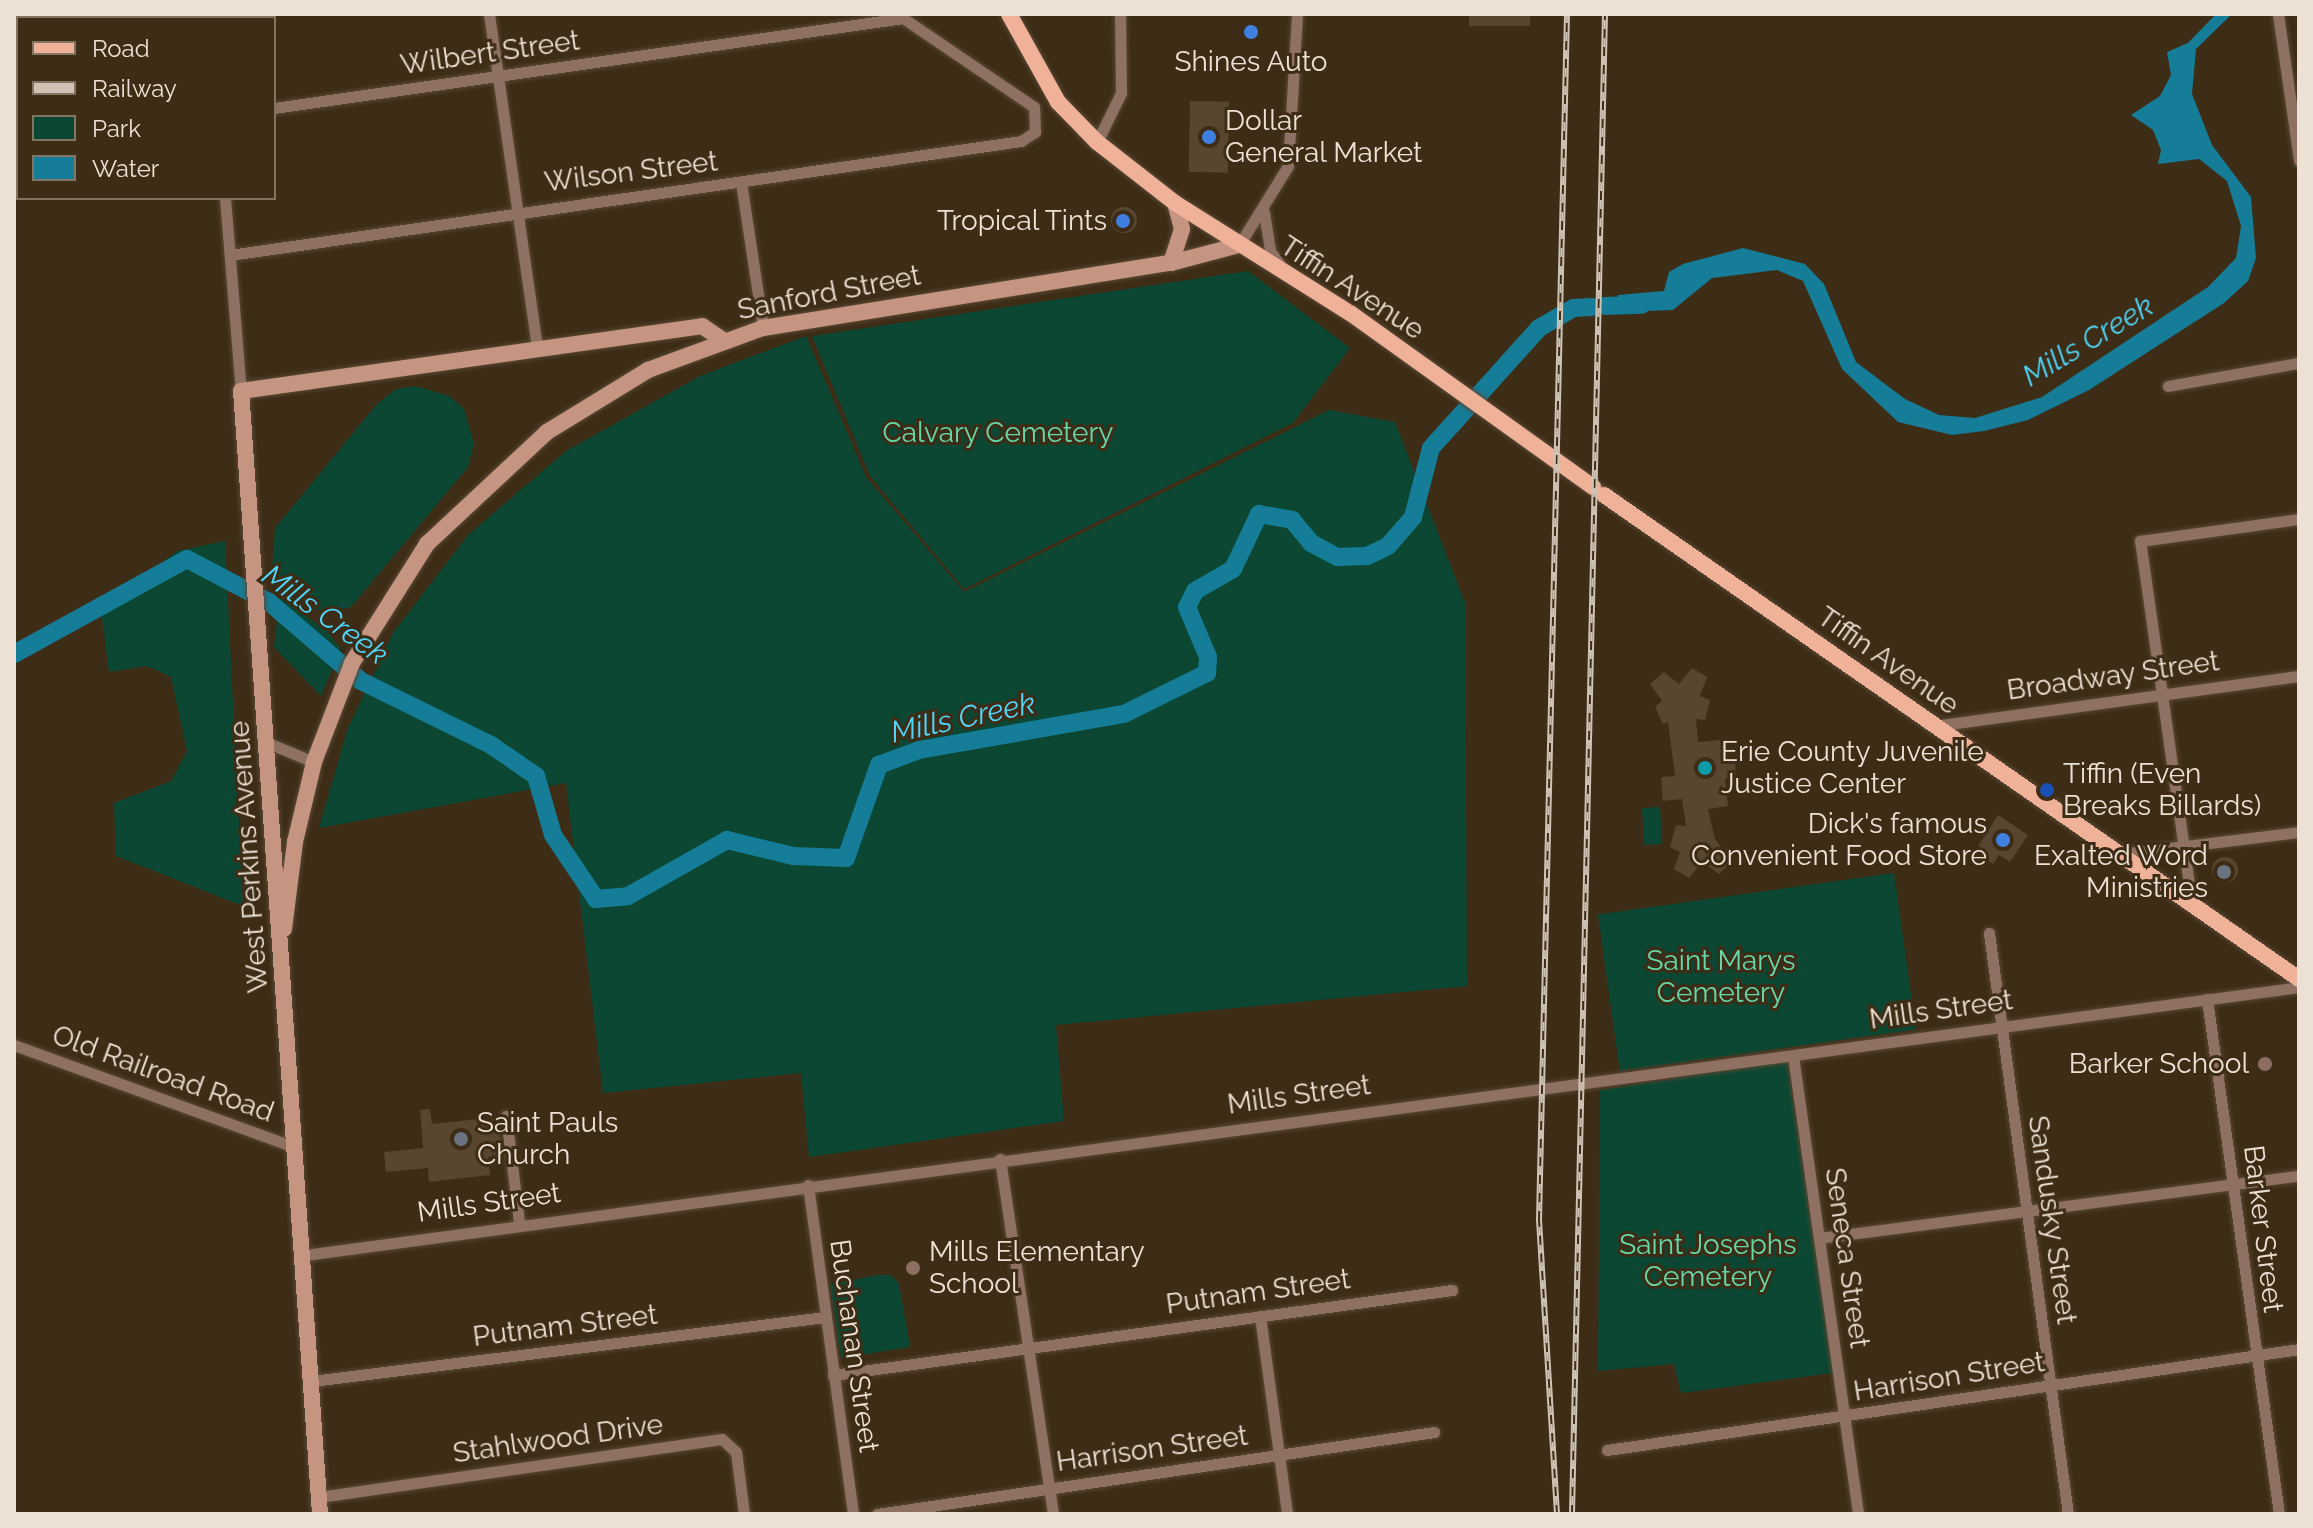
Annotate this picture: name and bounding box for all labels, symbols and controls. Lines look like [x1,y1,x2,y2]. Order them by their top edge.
legend [16,16,276,200]
marker: Shines Auto [1242,23,1260,41]
street label: Wilbert Street [398,24,582,82]
text: Road [92,34,150,63]
place label: Shines Auto [1174,45,1328,79]
text: Railway [92,74,177,103]
place label: Dollar General Market [1225,104,1423,170]
text: Park [92,114,141,143]
marker: Dollar General Market [1200,128,1218,146]
street label: Wilson Street [542,145,720,199]
text: Water [92,154,159,183]
place label: Tropical Tints [935,204,1107,238]
marker: Tropical Tints [1114,212,1132,230]
street label: Tiffin Avenue [1273,229,1431,347]
street label: Sanford Street [735,259,923,327]
water label: Mills Creek [2016,288,2160,394]
park label: Calvary Cemetery [882,416,1114,450]
water label: Mills Creek [255,557,395,673]
street label: Tiffin Avenue [1811,600,1965,722]
street label: Broadway Street [2004,644,2222,708]
water label: Mills Creek [888,685,1038,751]
street label: West Perkins Avenue [223,719,275,995]
place label: Erie County Juvenile Justice Center [1721,735,1985,801]
place label: Tiffin (Even Breaks Billards) [2063,757,2261,823]
marker: Erie County Juvenile Justice Center [1696,759,1714,777]
marker: Tiffin (Even Breaks Billards) [2038,781,2056,799]
place label: Dick's famous Convenient Food Store [1691,807,1987,873]
marker: Dick's famous Convenient Food Store [1994,831,2012,849]
place label: Exalted Word Ministries [2033,839,2208,905]
marker: Exalted Word Ministries [2215,863,2233,881]
park label: Saint Marys Cemetery [1647,944,1795,1010]
street label: Mills Street [1867,983,2015,1037]
street label: Old Railroad Road [48,1018,278,1130]
place label: Barker School [2068,1047,2249,1081]
marker: Barker School [2256,1055,2274,1073]
street label: Mills Street [1225,1068,1373,1122]
place label: Saint Pauls Church [477,1106,618,1172]
street label: Sandusky Street [2021,1113,2083,1327]
marker: Saint Pauls Church [452,1130,470,1148]
street label: Barker Street [2236,1143,2290,1315]
street label: Seneca Street [1818,1166,1876,1350]
street label: Mills Street [415,1176,563,1230]
park label: Saint Josephs Cemetery [1619,1228,1797,1294]
place label: Mills Elementary School [929,1235,1145,1301]
street label: Buchanan Street [822,1237,886,1455]
marker: Mills Elementary School [904,1259,922,1277]
street label: Putnam Street [1164,1262,1352,1322]
street label: Putnam Street [471,1298,659,1354]
street label: Harrison Street [1851,1345,2047,1409]
street label: Stahlwood Drive [451,1408,665,1470]
street label: Harrison Street [1054,1419,1250,1479]

